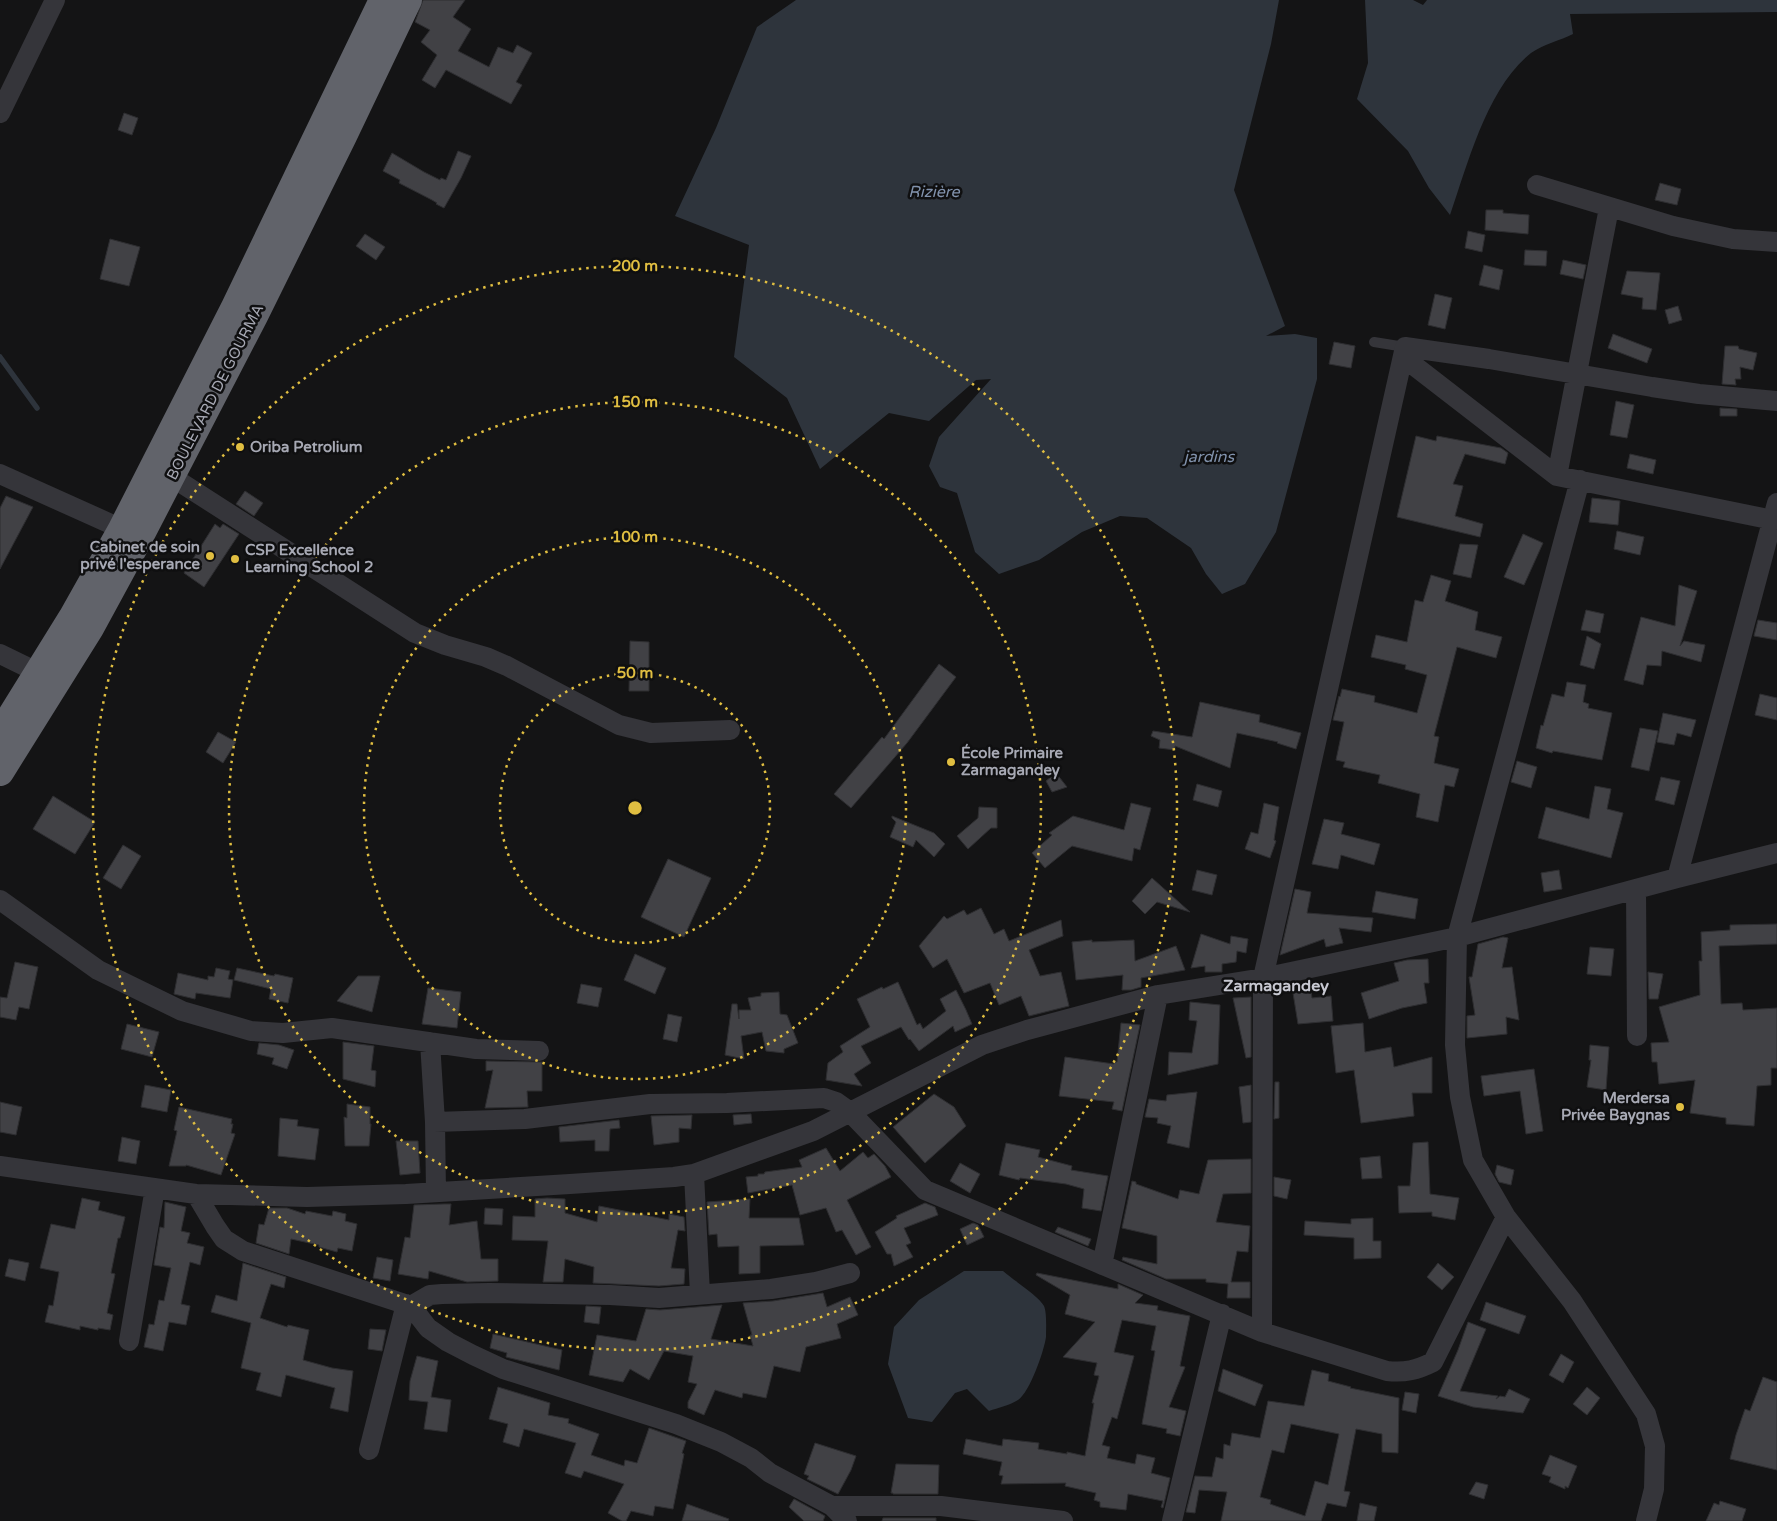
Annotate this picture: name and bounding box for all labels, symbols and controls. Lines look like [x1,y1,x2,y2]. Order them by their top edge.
water label: Rizière [908,182,961,202]
text: 200 m [612,257,658,275]
street label: BOULEVARD DE GOURMA [163,301,267,483]
text: 150 m [612,393,658,411]
place label: Oriba Petrolium [250,438,362,456]
marker: Oriba Petrolium [234,441,246,453]
water label: jardins [1182,447,1236,467]
text: 100 m [612,528,658,546]
place label: Cabinet de soin privé l'esperance [80,538,200,574]
place label: CSP Excellence Learning School 2 [245,541,373,577]
marker: Cabinet de soin privé l'esperance [204,550,216,562]
marker: CSP Excellence Learning School 2 [229,553,241,565]
text: 50 m [617,664,653,682]
place label: École Primaire Zarmagandey [961,743,1063,780]
marker: École Primaire Zarmagandey [945,756,957,768]
centre of rings [626,799,644,817]
district label: Zarmagandey [1223,976,1329,996]
place label: Merdersa Privée Baygnas [1561,1089,1670,1125]
marker: Merdersa Privée Baygnas [1674,1101,1686,1113]

